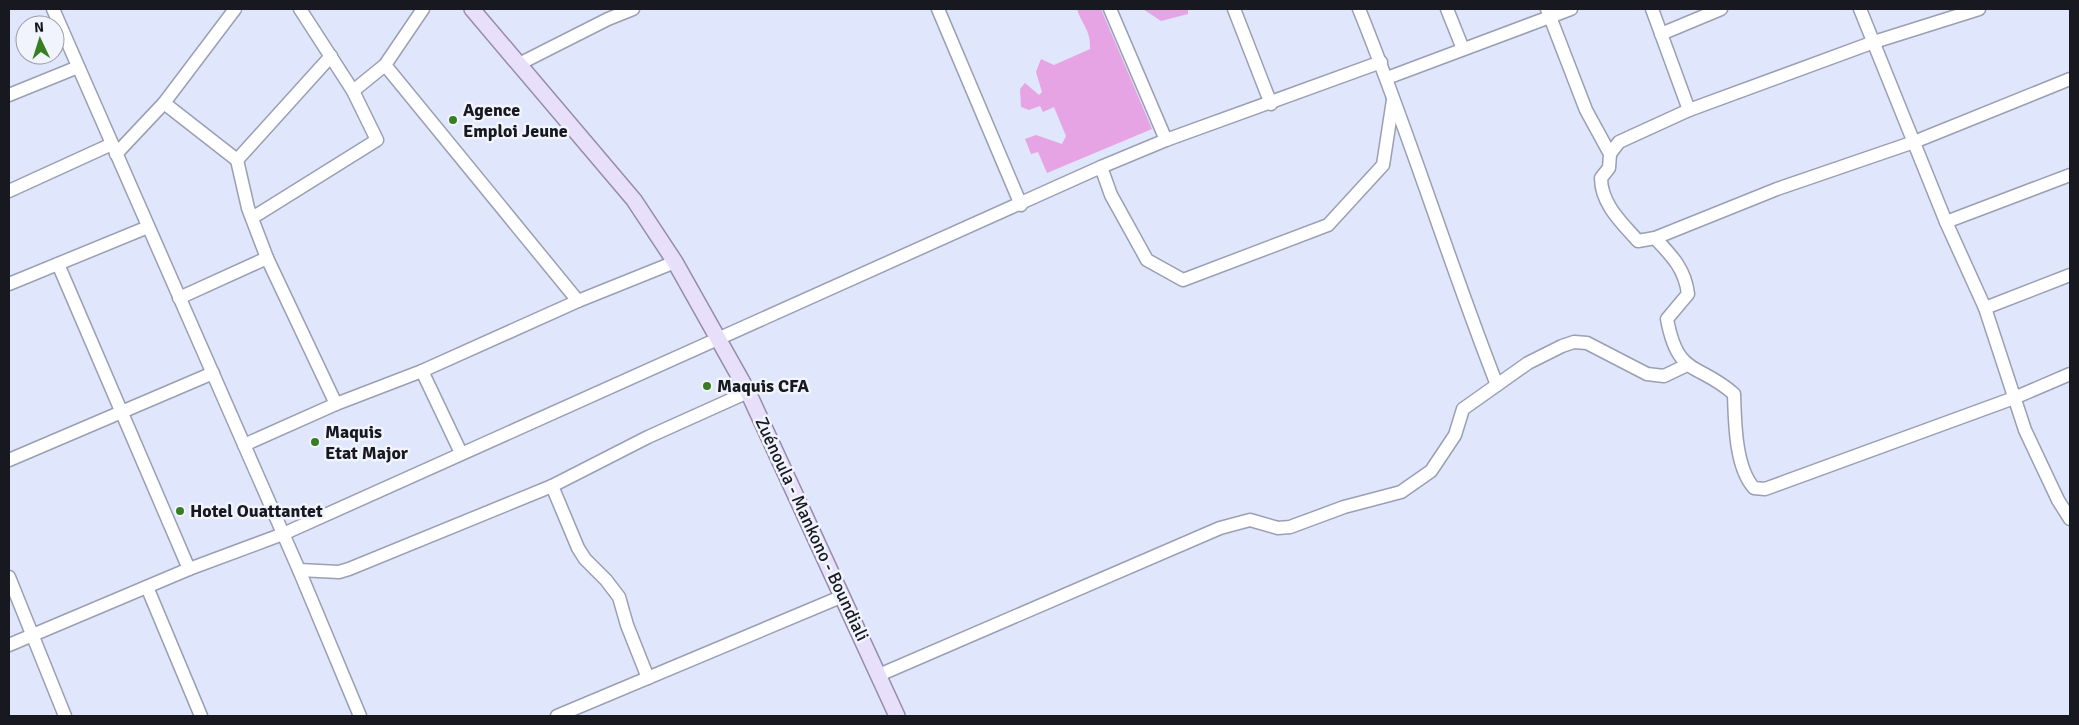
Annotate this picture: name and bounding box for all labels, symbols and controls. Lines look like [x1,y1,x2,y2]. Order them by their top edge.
north arrow [15,15,65,65]
text: N [34,19,45,36]
place label: Agence Emploi Jeune [463,99,568,142]
marker: Agence Emploi Jeune [447,114,459,126]
place label: Maquis CFA [717,375,809,397]
marker: Maquis CFA [701,380,713,392]
street label: Zuénoula - Mankono - Boundiali [750,414,874,644]
place label: Maquis Etat Major [325,421,409,464]
marker: Maquis Etat Major [309,436,321,448]
place label: Hotel Ouattantet [190,500,323,522]
marker: Hotel Ouattantet [174,505,186,517]

